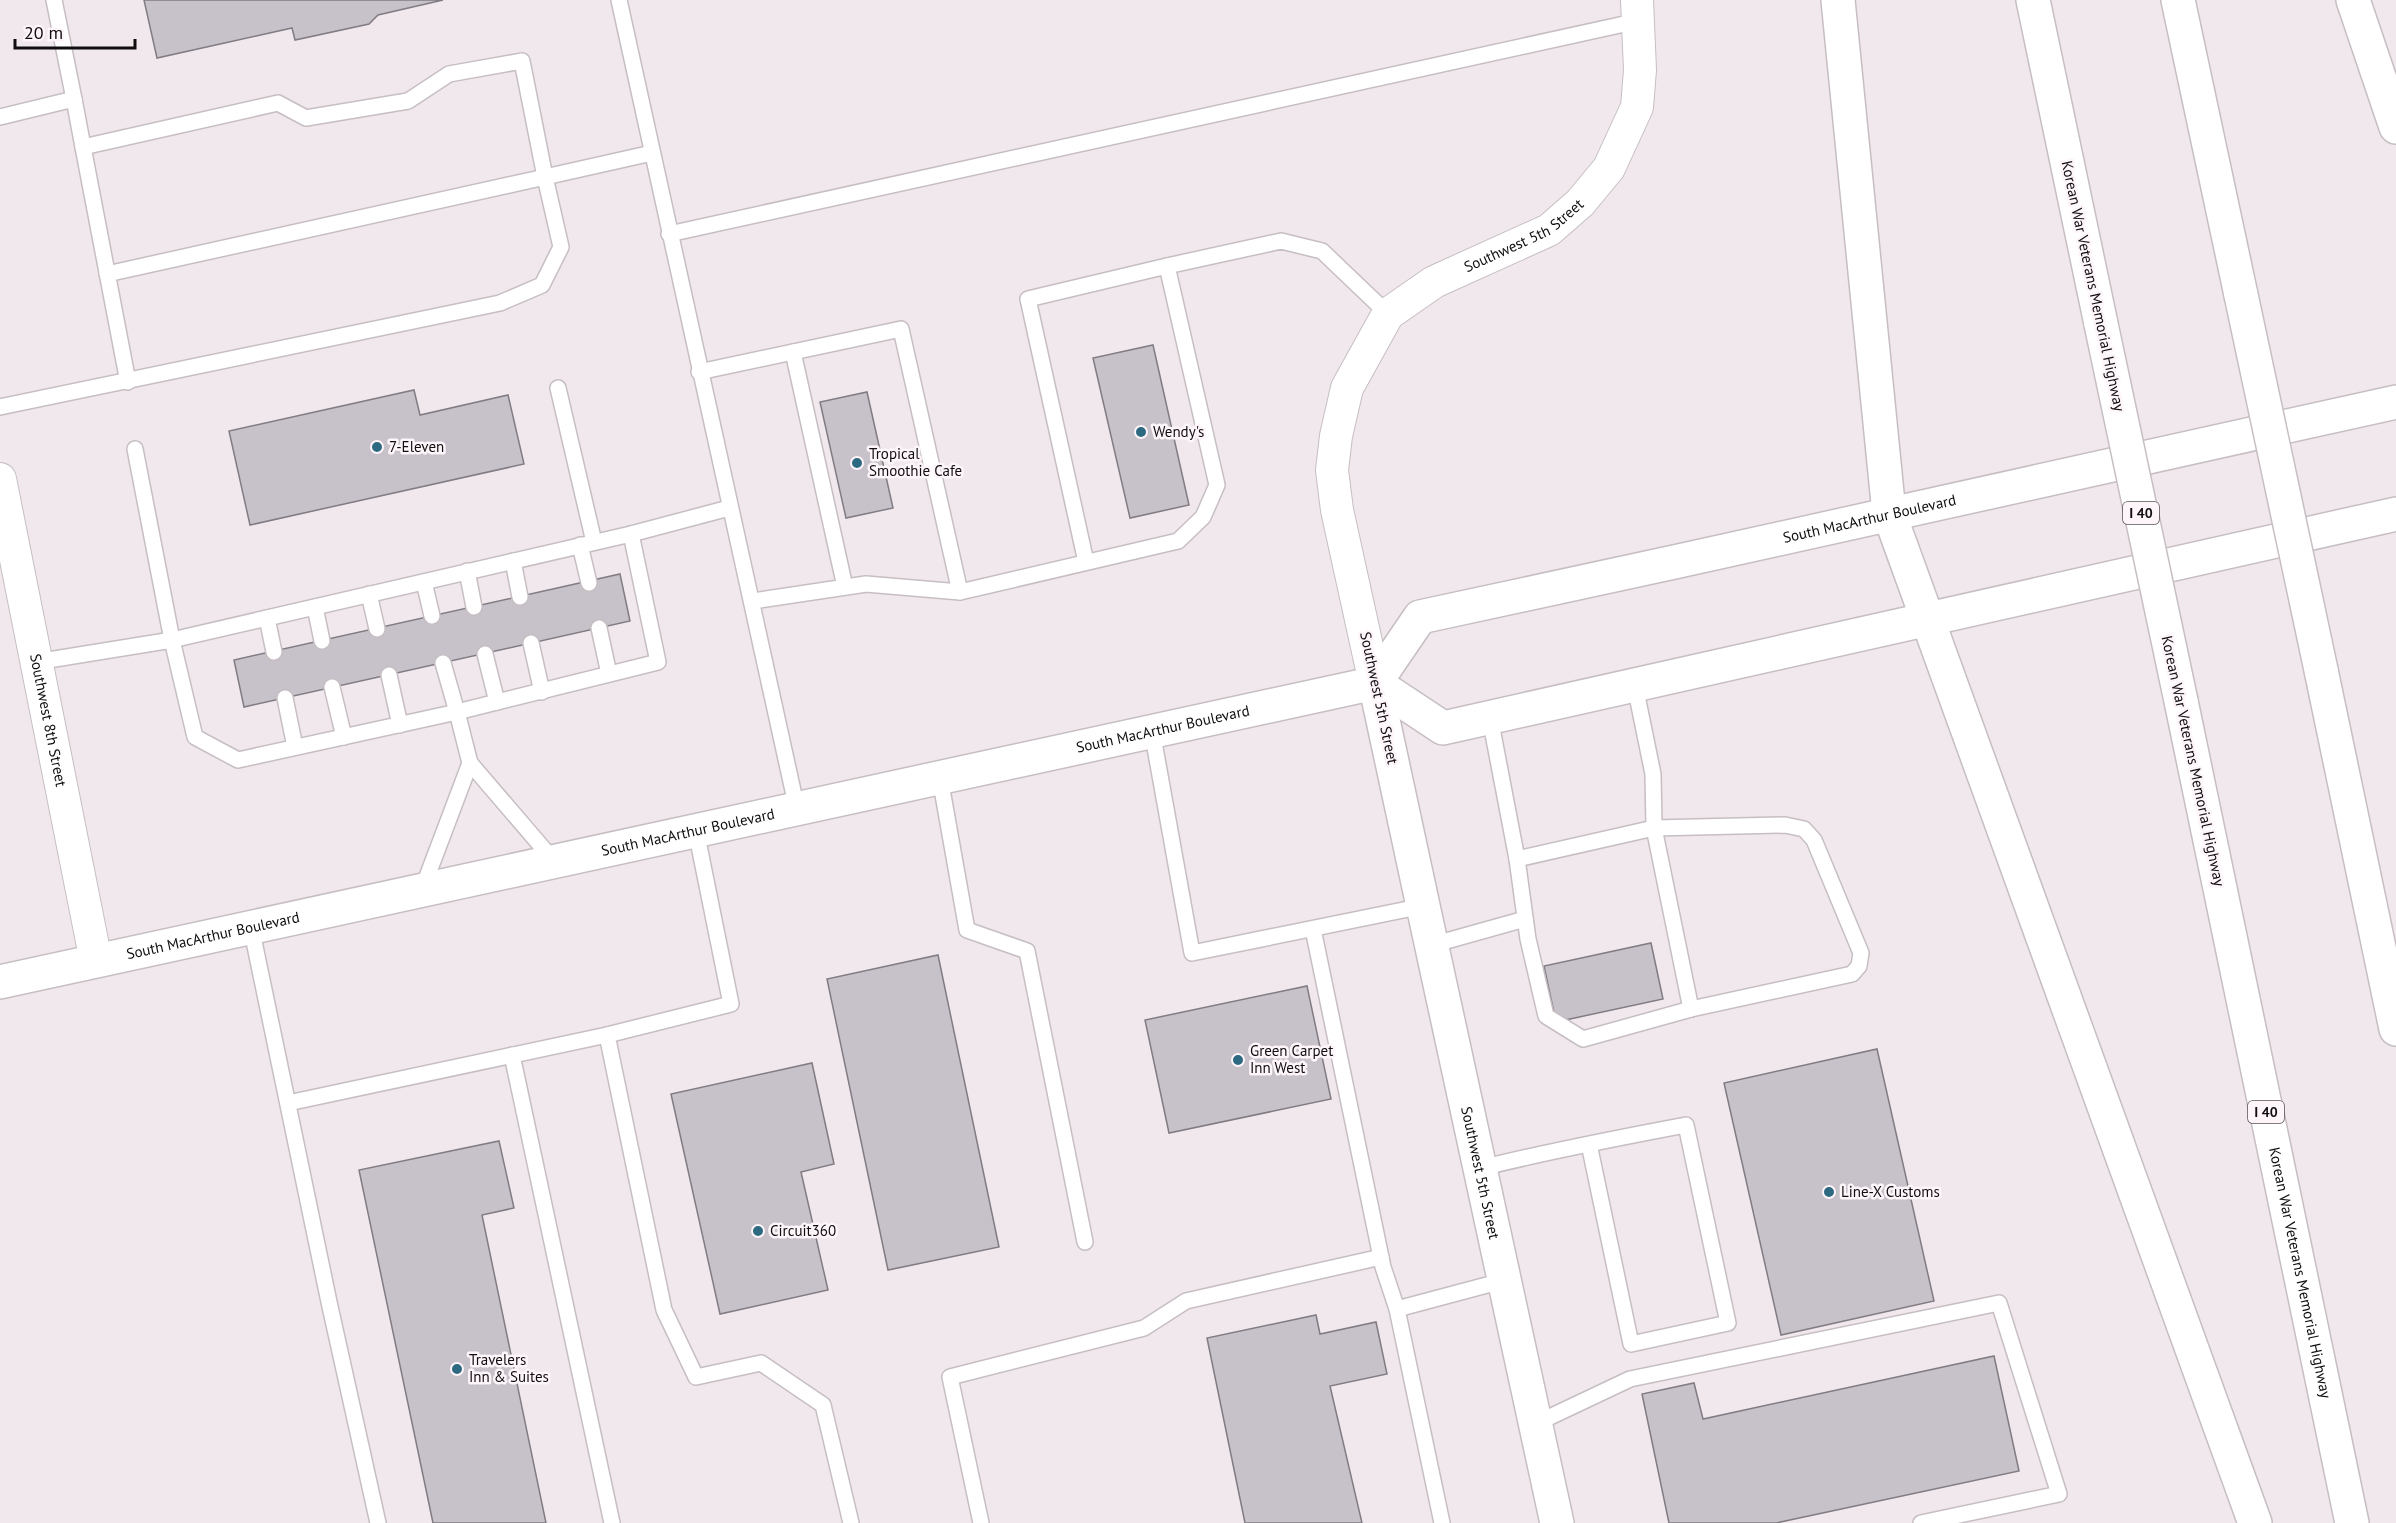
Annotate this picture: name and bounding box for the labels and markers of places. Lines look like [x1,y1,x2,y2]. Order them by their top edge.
place label: Wendy's [1153,422,1204,441]
marker: Wendy's [1134,425,1148,439]
place label: 7-Eleven [389,437,444,456]
marker: 7-Eleven [370,440,384,454]
place label: Tropical Smoothie Cafe [869,444,962,480]
marker: Tropical Smoothie Cafe [850,456,864,470]
place label: Green Carpet Inn West [1250,1041,1333,1077]
marker: Green Carpet Inn West [1231,1053,1245,1067]
place label: Line-X Customs [1841,1182,1940,1201]
marker: Line-X Customs [1822,1185,1836,1199]
place label: Circuit360 [770,1221,836,1240]
marker: Circuit360 [751,1224,765,1238]
place label: Travelers Inn & Suites [469,1350,549,1386]
marker: Travelers Inn & Suites [450,1362,464,1376]

